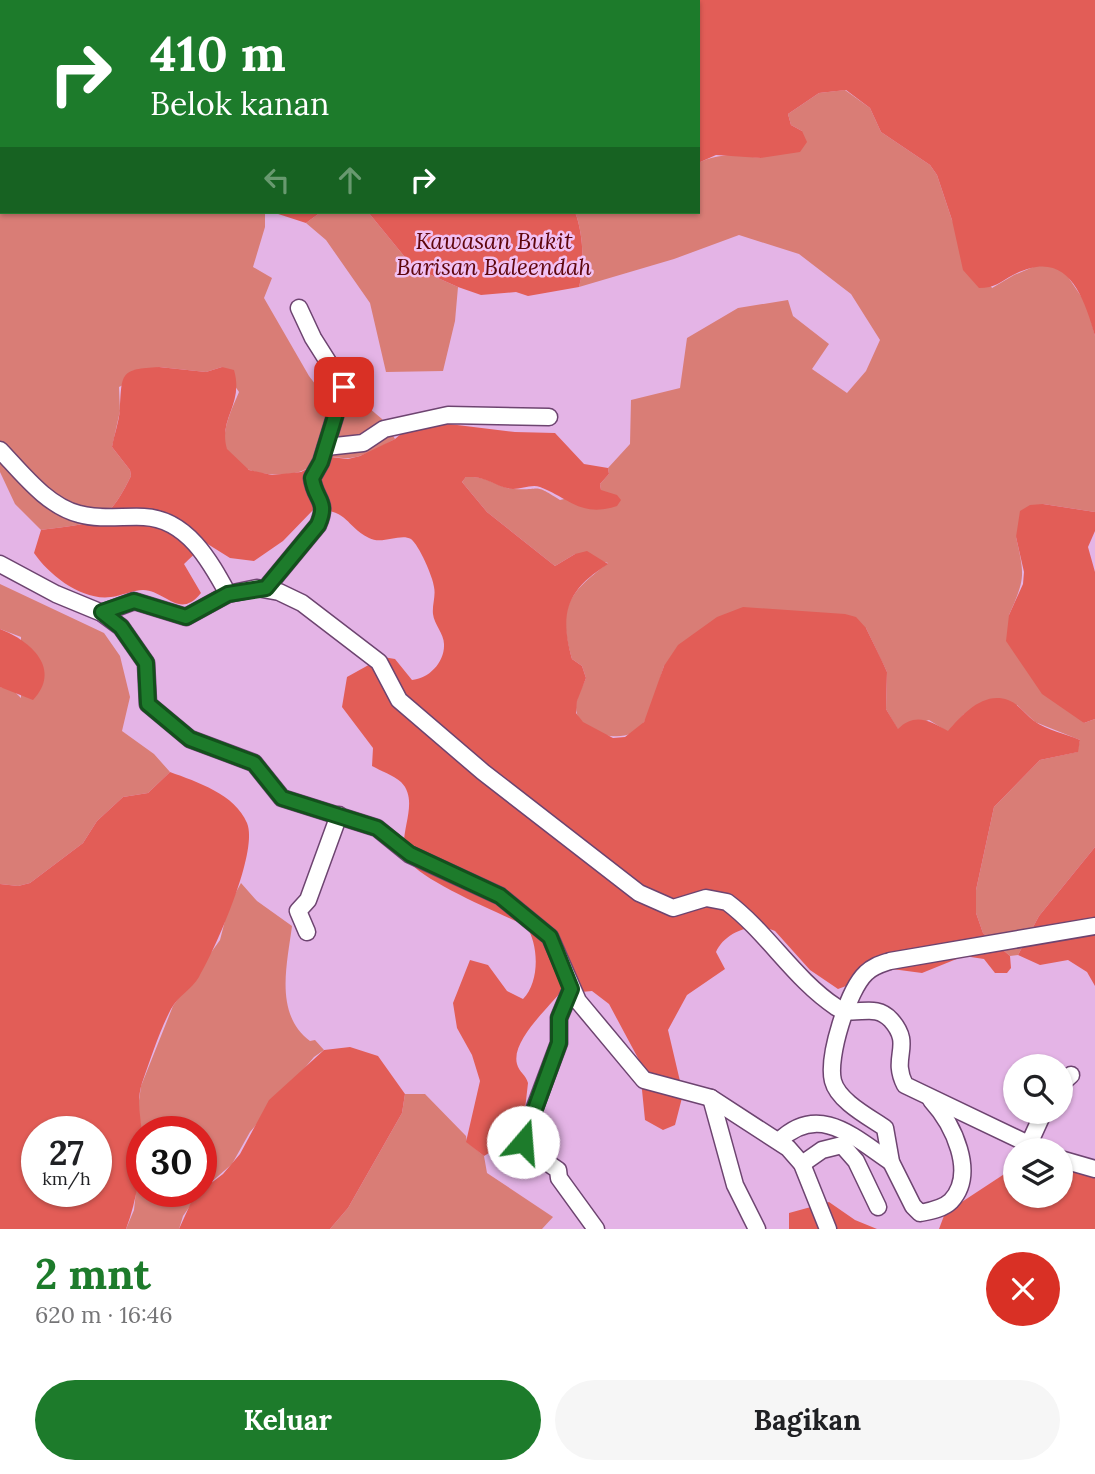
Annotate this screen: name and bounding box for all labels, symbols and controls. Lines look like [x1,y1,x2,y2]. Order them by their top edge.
text: 410 m [150,22,286,84]
icon: right [35,28,126,119]
text: Belok kanan [150,83,329,124]
icon: left [258,161,296,199]
icon: ahead [331,161,369,199]
icon: right [404,161,442,199]
park label: Kawasan Bukit Barisan Baleendah [396,226,592,281]
pin [314,357,374,417]
icon: arrive [325,368,363,406]
map controls [1003,1054,1073,1208]
button: search [1003,1054,1073,1124]
position arrow [486,1105,560,1179]
speed limit sign: 30 [126,1116,217,1207]
text: 27 [49,1130,84,1175]
button: layers [1003,1138,1073,1208]
text: km/h [42,1167,91,1190]
text: 2 mnt [35,1247,151,1301]
button: close [986,1252,1060,1326]
text: 620 m · 16:46 [35,1300,173,1329]
button: Keluar [35,1380,541,1460]
button: Bagikan [555,1380,1060,1460]

